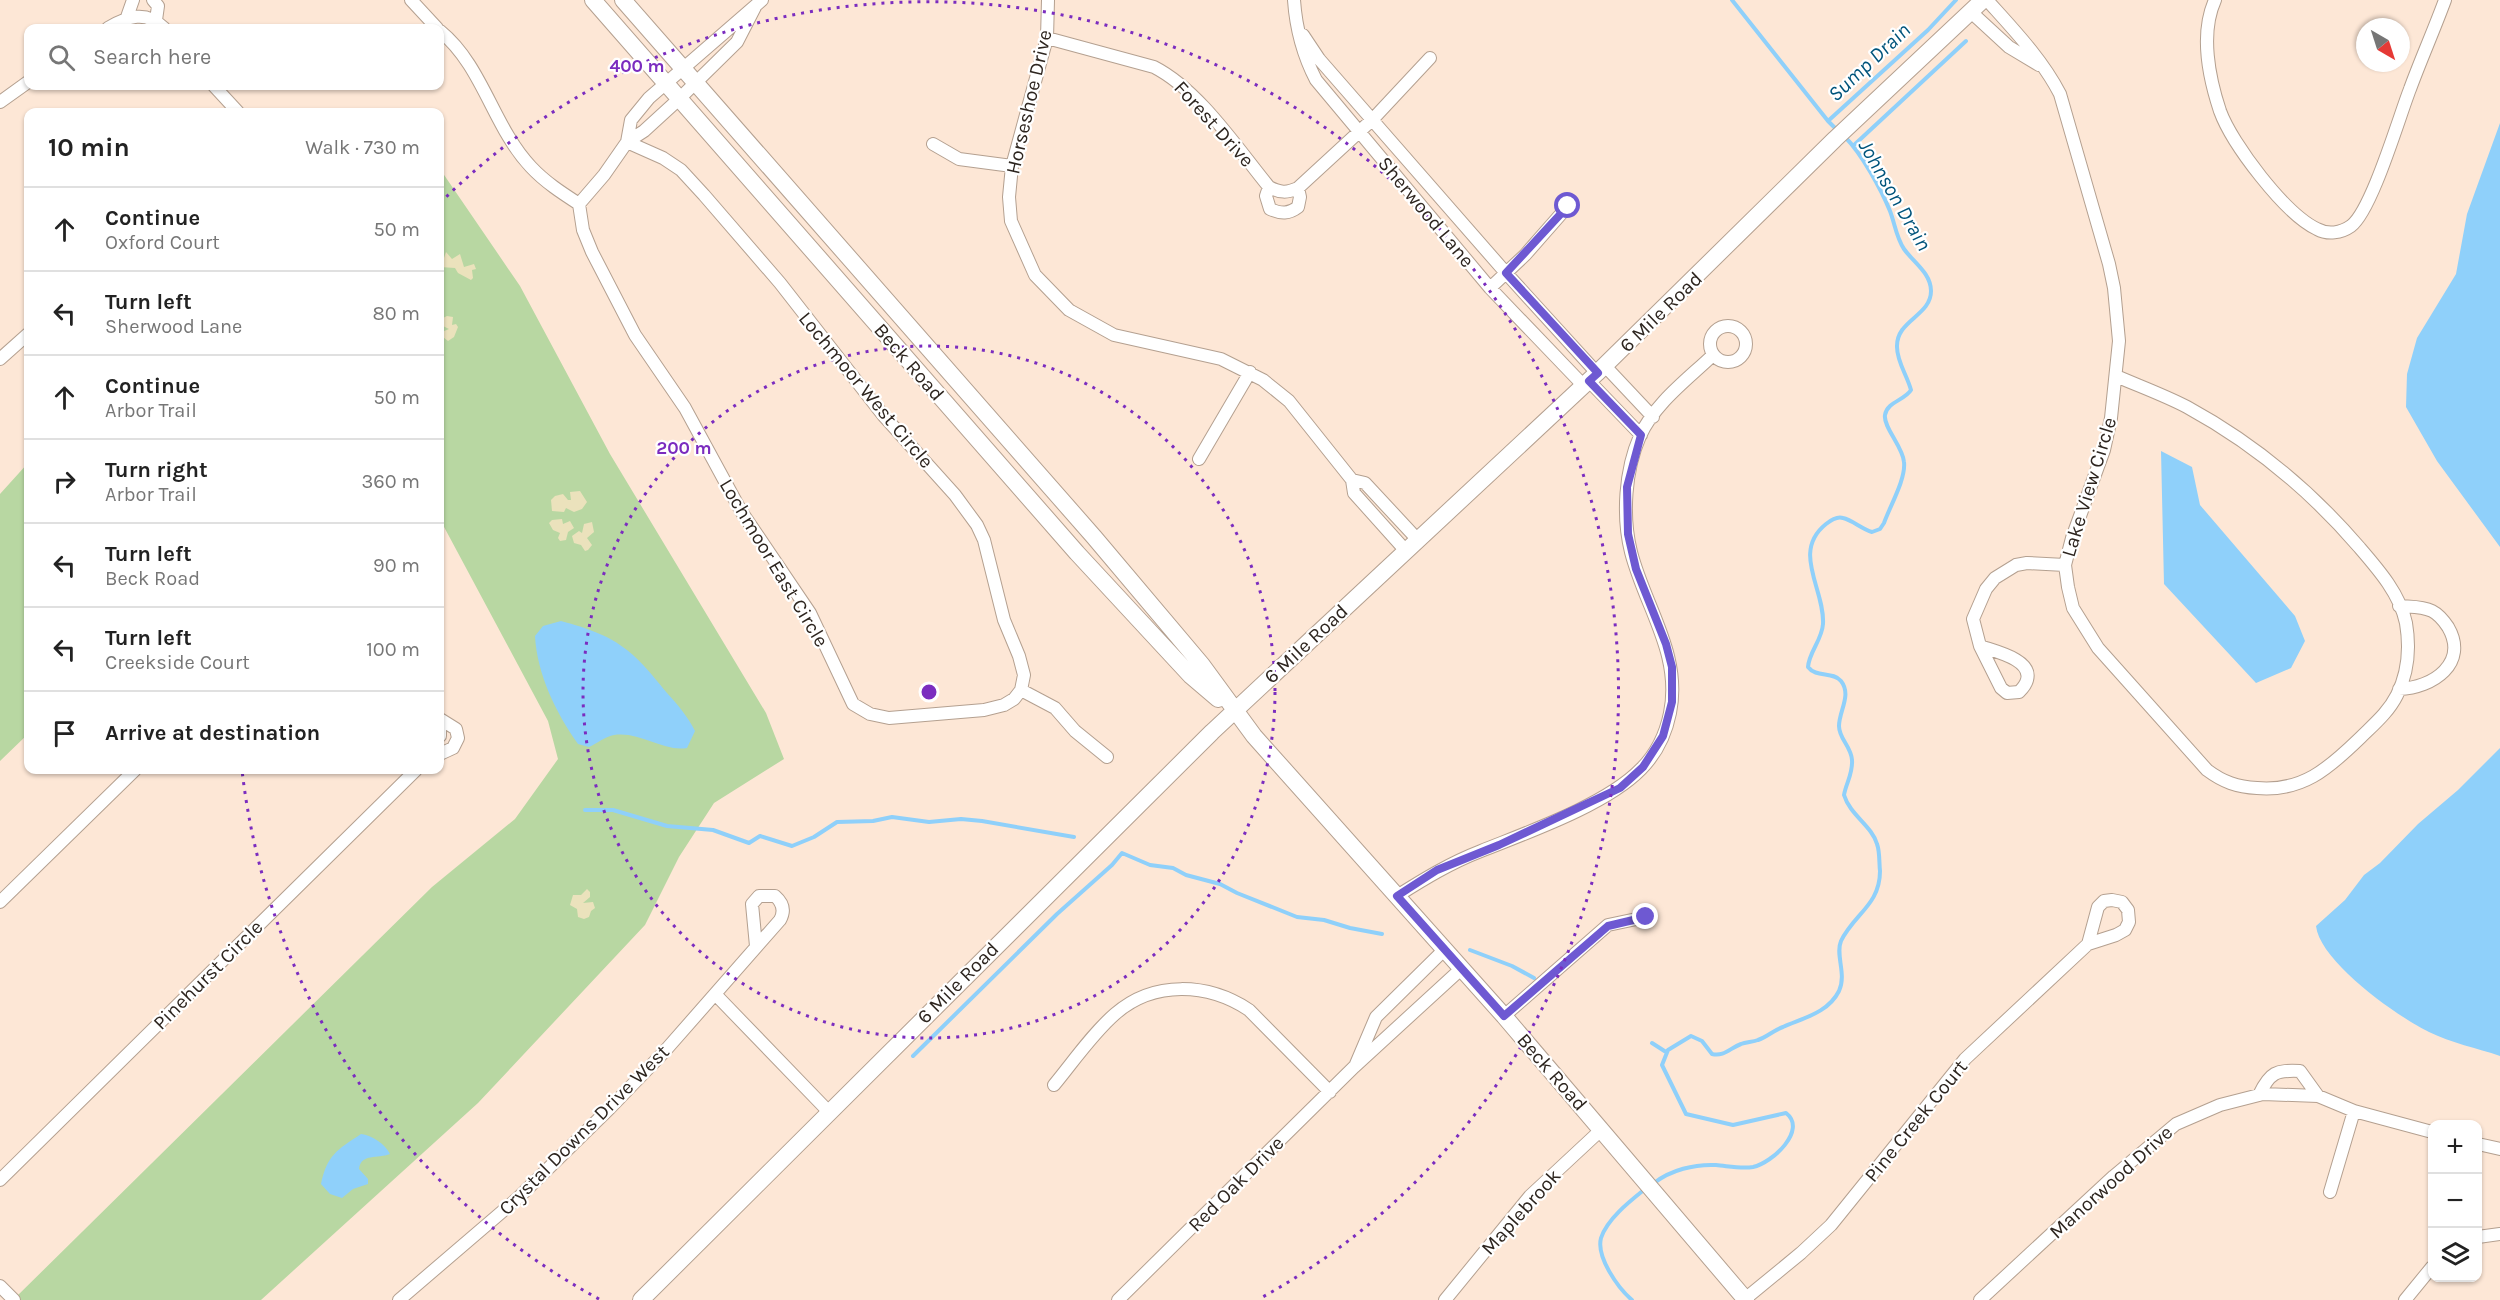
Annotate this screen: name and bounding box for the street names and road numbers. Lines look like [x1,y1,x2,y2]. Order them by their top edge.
street label: Horseshoe Drive [1001,28,1057,176]
street label: Forest Drive [1169,76,1259,172]
street label: Sherwood Lane [1373,152,1479,272]
street label: 6 Mile Road [1615,267,1707,357]
street label: Lochmoor West Circle [794,307,938,473]
street label: Beck Road [869,319,949,405]
street label: Lake View Circle [2057,414,2121,560]
street label: Lochmoor East Circle [715,475,833,651]
street label: 6 Mile Road [1259,600,1353,688]
street label: Pinehurst Circle [149,916,267,1034]
street label: 6 Mile Road [912,937,1004,1029]
street label: Beck Road [1512,1029,1592,1115]
street label: Crystal Downs Drive West [494,1040,674,1220]
street label: Pine Creek Court [1860,1055,1973,1187]
street label: Manorwood Drive [2045,1121,2177,1243]
street label: Red Oak Drive [1183,1131,1289,1237]
street label: Maplebrook [1476,1164,1566,1260]

